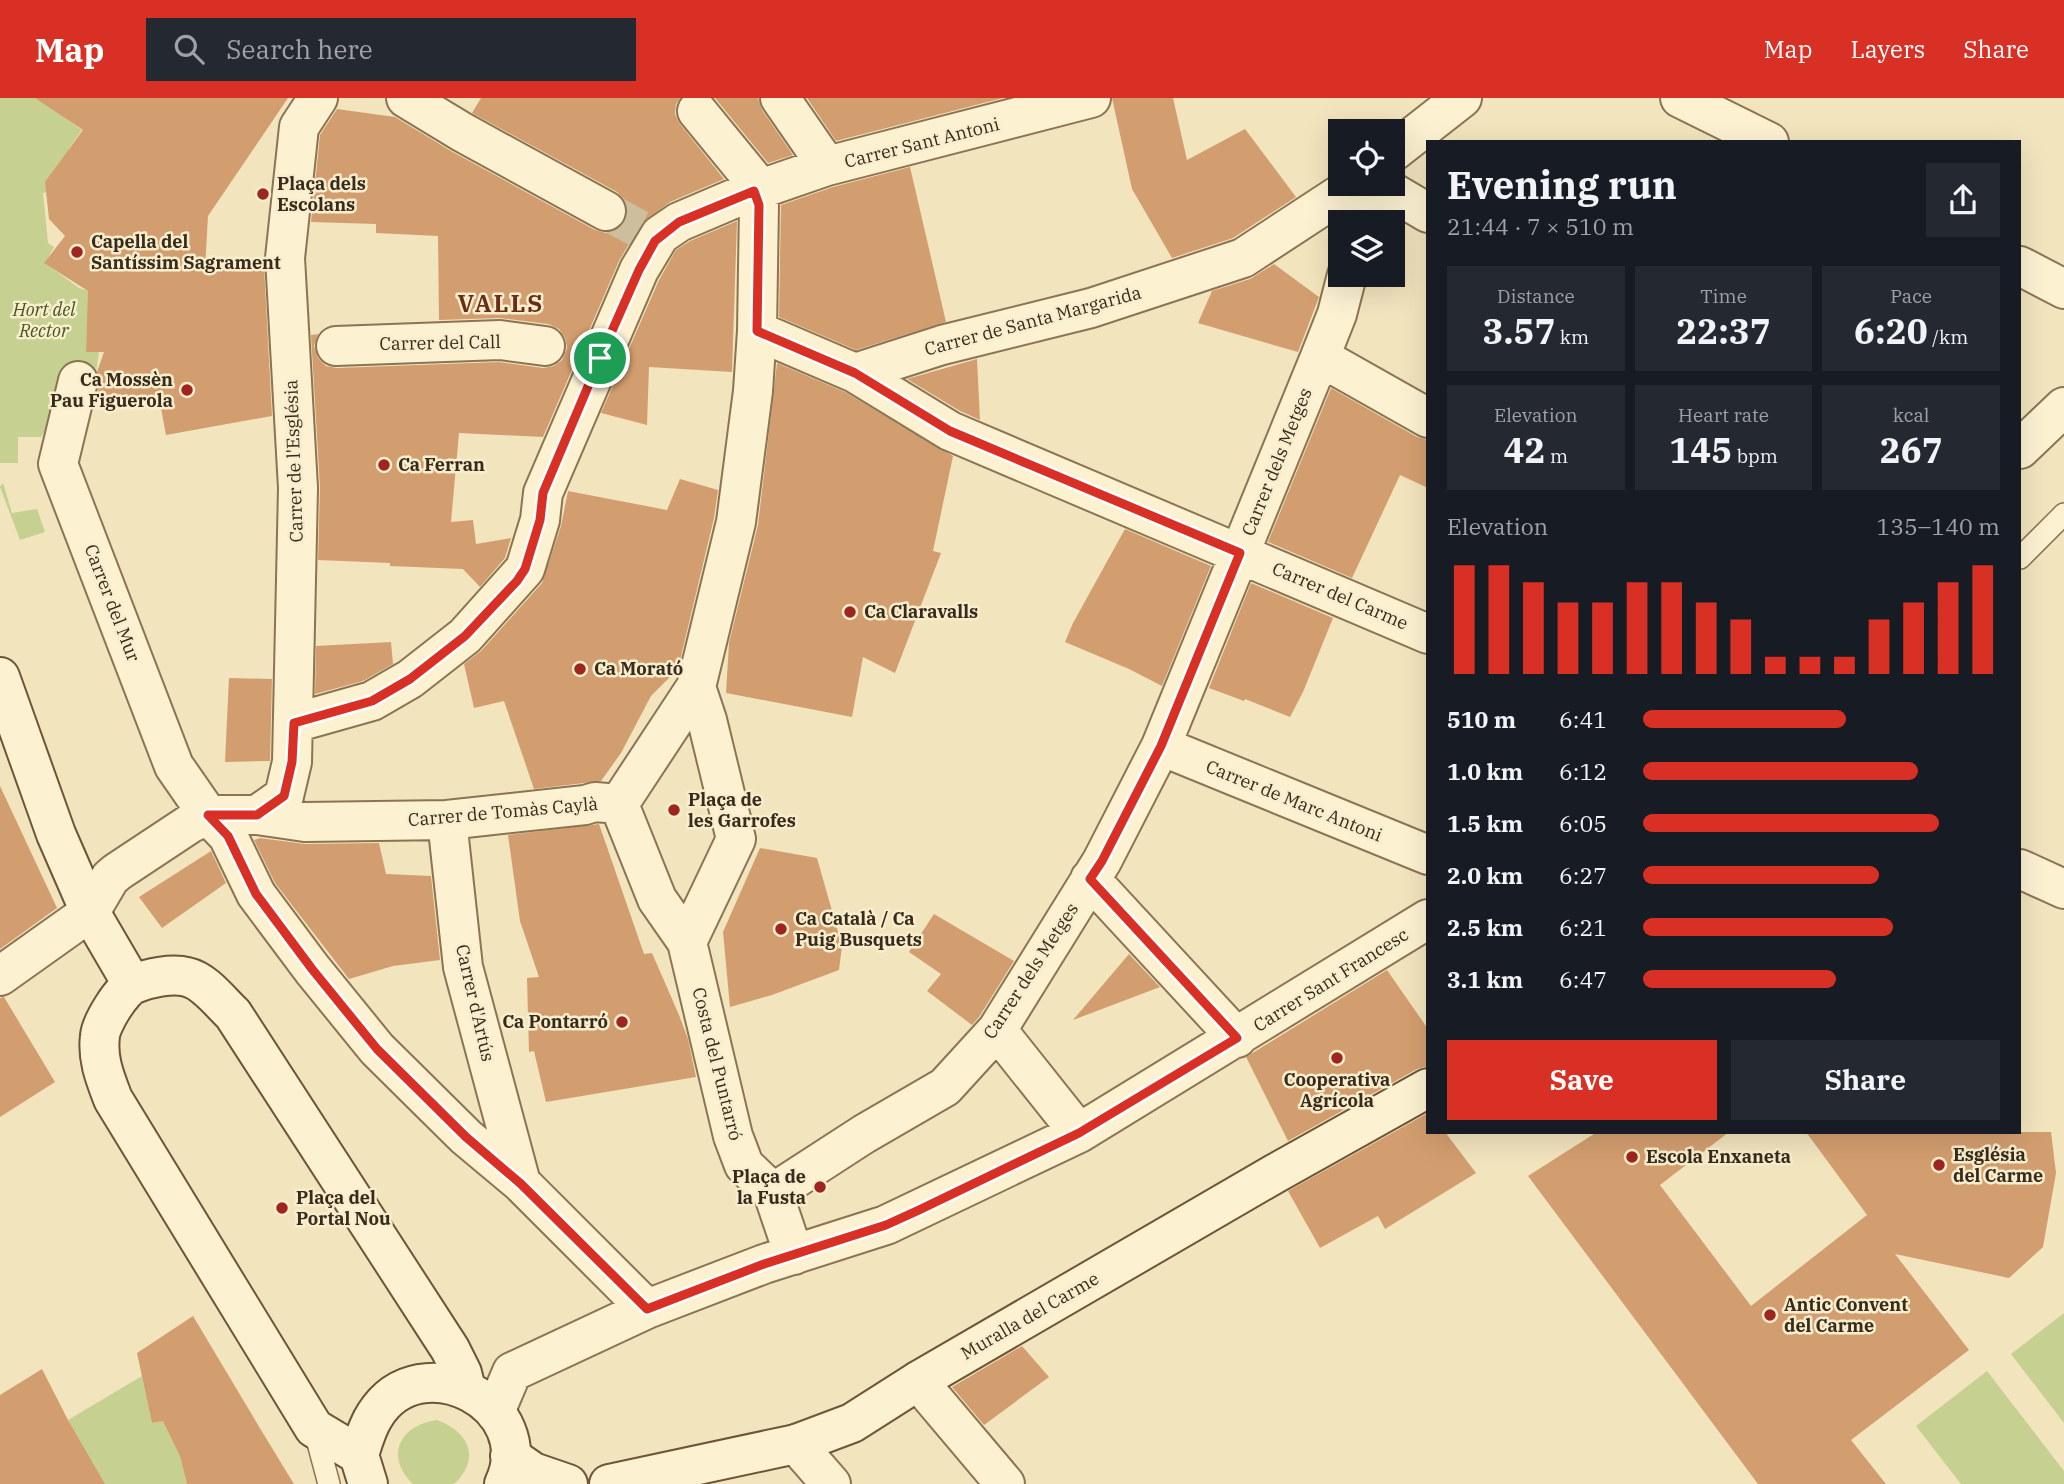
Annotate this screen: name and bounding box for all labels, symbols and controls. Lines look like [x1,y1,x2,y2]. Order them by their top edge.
search box [146,18,636,81]
text: Map [35,28,104,71]
icon: search [170,30,208,68]
text: Search here [226,32,373,66]
text: Map [1764,33,1812,65]
text: Layers [1850,33,1925,65]
text: Share [1963,33,2029,65]
street label: Carrer Sant Antoni [842,112,1002,173]
map controls [1328,119,1405,287]
button: locate [1328,119,1405,196]
text: Evening run [1447,160,1677,209]
button: share [1926,163,2000,237]
place label: Plaça dels Escolans [277,172,366,216]
marker: Plaça dels Escolans [255,186,271,202]
button: layers [1328,210,1405,287]
text: 21:44 · 7 × 510 m [1447,211,1634,241]
place label: Capella del Santíssim Sagrament [91,230,281,274]
marker: Capella del Santíssim Sagrament [69,244,85,260]
street label: Carrer de Santa Margarida [922,280,1144,361]
text: Distance [1497,284,1575,308]
text: Time [1700,284,1747,308]
text: Pace [1890,284,1932,308]
district label: VALLS [458,287,544,319]
park label: Hort del Rector [12,298,76,342]
text: 3.57 [1483,308,1555,354]
text: 22:37 [1676,308,1771,354]
text: 6:20 [1854,308,1928,354]
text: km [1555,325,1589,349]
text: /km [1928,325,1968,349]
pin [570,328,630,388]
street label: Carrer del Call [379,330,501,355]
icon: arrive [581,339,619,377]
place label: Ca Mossèn Pau Figuerola [50,368,173,412]
street label: Carrer de l'Església [279,379,308,543]
marker: Ca Mossèn Pau Figuerola [179,382,195,398]
street label: Carrer dels Metges [1236,384,1317,539]
text: Elevation [1494,403,1578,427]
text: Heart rate [1678,403,1769,427]
text: kcal [1893,403,1929,427]
text: 42 [1504,427,1546,473]
text: 145 [1669,427,1732,473]
text: 267 [1880,427,1943,473]
text: m [1546,444,1568,468]
text: bpm [1732,444,1778,468]
place label: Ca Ferran [398,453,485,476]
marker: Ca Ferran [376,457,392,473]
text: Elevation [1447,511,1548,541]
text: 135–140 m [1876,511,2000,541]
street label: Carrer del Mur [80,541,145,665]
street label: Carrer del Carme [1269,557,1412,635]
place label: Ca Claravalls [864,600,978,623]
marker: Ca Claravalls [842,604,858,620]
place label: Ca Morató [594,657,683,680]
marker: Ca Morató [572,661,588,677]
text: 510 m [1447,704,1516,734]
text: 6:41 [1559,704,1607,734]
street label: Carrer de Marc Antoni [1203,755,1386,847]
text: 1.0 km [1447,756,1523,786]
text: 6:12 [1559,756,1607,786]
place label: Plaça de les Garrofes [688,788,796,832]
street label: Carrer de Tomàs Caylà [407,792,599,831]
marker: Plaça de les Garrofes [666,802,682,818]
text: 1.5 km [1447,808,1523,838]
text: 6:05 [1559,808,1607,838]
text: 2.0 km [1447,860,1523,890]
text: 6:27 [1559,860,1607,890]
street label: Carrer dels Metges [978,898,1083,1043]
place label: Ca Català / Ca Puig Busquets [795,907,922,951]
text: 2.5 km [1447,912,1523,942]
text: 6:21 [1559,912,1607,942]
marker: Ca Català / Ca Puig Busquets [773,921,789,937]
street label: Carrer Sant Francesc [1249,923,1413,1037]
street label: Carrer d'Artús [451,942,500,1064]
text: 3.1 km [1447,964,1523,994]
text: 6:47 [1559,964,1607,994]
street label: Costa del Puntarró [687,985,748,1143]
place label: Ca Pontarró [502,1010,608,1033]
marker: Ca Pontarró [614,1014,630,1030]
button: Save [1447,1040,1717,1120]
button: Share [1731,1040,2000,1120]
marker: Cooperativa Agrícola [1329,1050,1345,1066]
place label: Cooperativa Agrícola [1284,1068,1390,1112]
place label: Església del Carme [1953,1143,2043,1187]
place label: Escola Enxaneta [1646,1145,1791,1168]
marker: Escola Enxaneta [1624,1149,1640,1165]
marker: Església del Carme [1931,1157,1947,1173]
place label: Plaça de la Fusta [732,1165,806,1209]
marker: Plaça de la Fusta [812,1179,828,1195]
place label: Plaça del Portal Nou [296,1186,391,1230]
marker: Plaça del Portal Nou [274,1200,290,1216]
street label: Muralla del Carme [957,1267,1103,1364]
place label: Antic Convent del Carme [1784,1293,1908,1337]
marker: Antic Convent del Carme [1762,1307,1778,1323]

